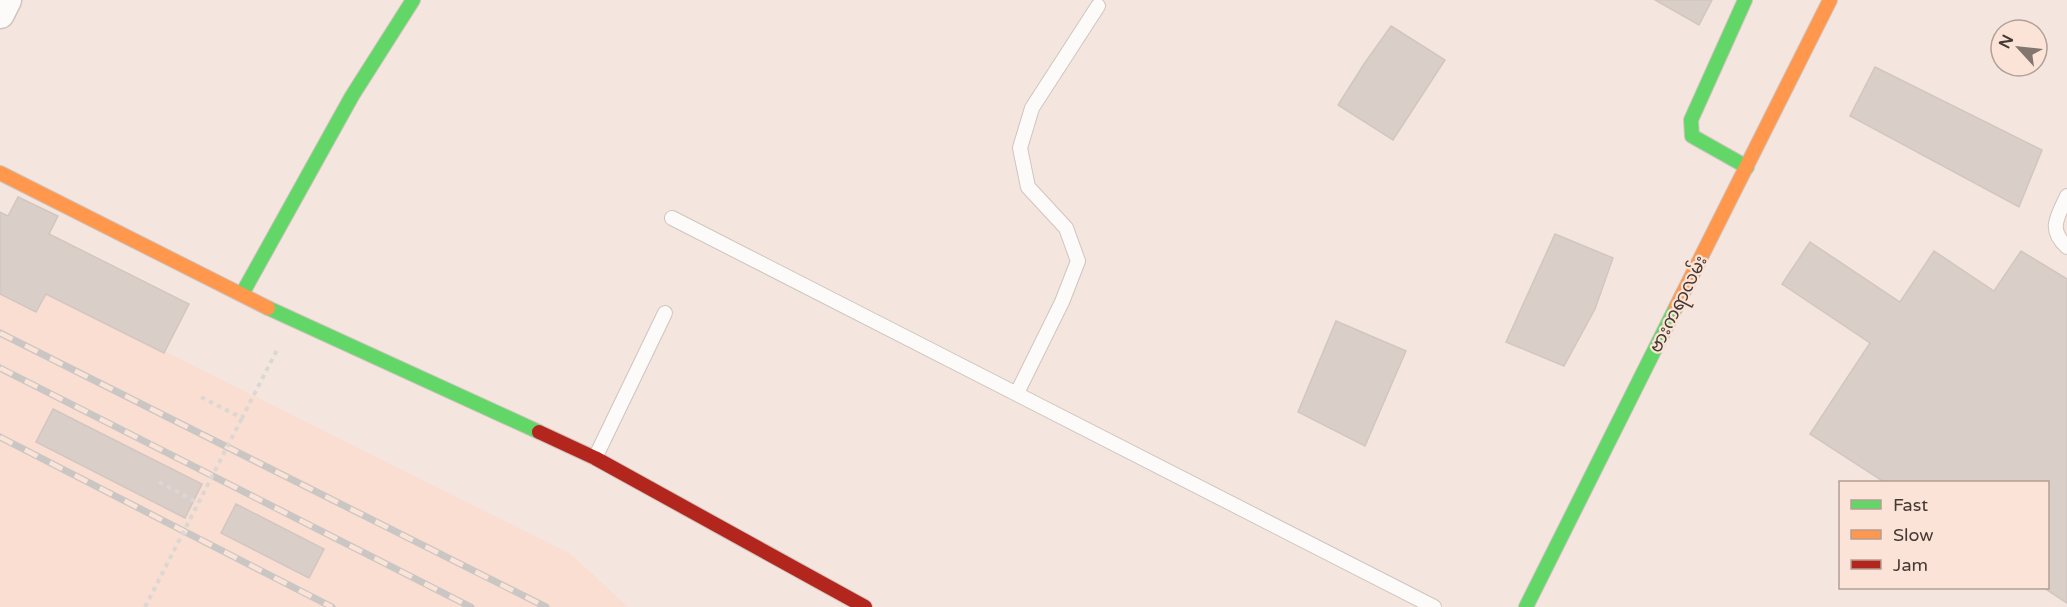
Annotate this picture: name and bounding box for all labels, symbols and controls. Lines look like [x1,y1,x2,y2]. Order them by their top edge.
north arrow [1989,18,2049,78]
text: N [1995,31,2018,52]
street label: ဗားကရာလမ်း [1642,251,1715,358]
legend [1839,481,2049,589]
text: Fast [1893,494,1928,516]
text: Slow [1893,524,1934,546]
text: Jam [1893,554,1928,576]

